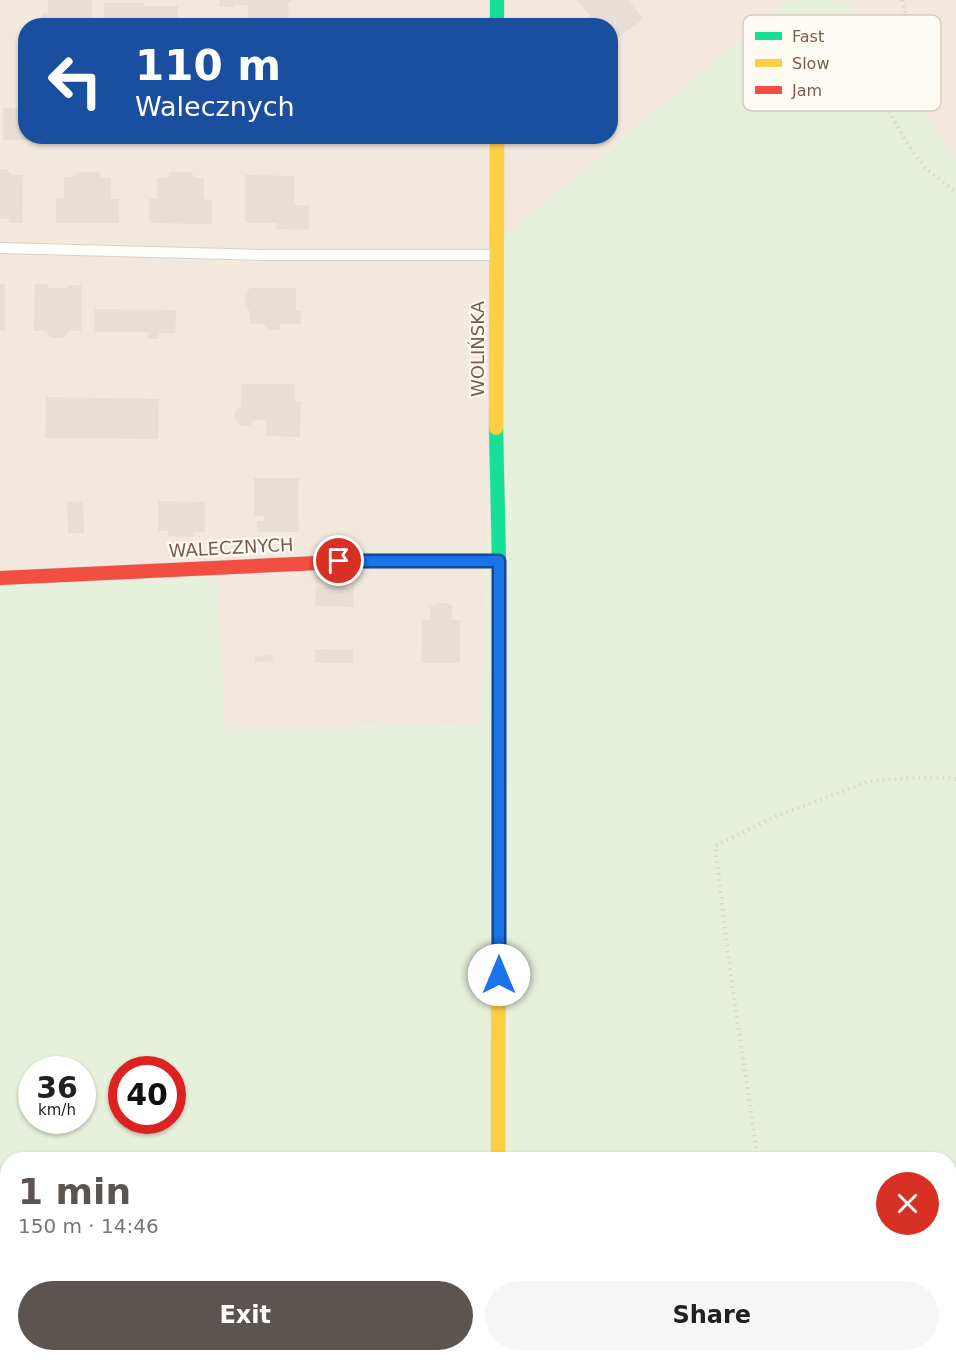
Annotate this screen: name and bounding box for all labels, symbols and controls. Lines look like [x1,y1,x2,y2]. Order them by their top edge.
legend [743,15,941,111]
text: Fast [792,27,824,46]
text: 110 m [135,41,281,90]
icon: left [36,42,114,120]
text: Slow [792,54,829,73]
text: Jam [791,81,822,100]
text: Walecznych [135,91,295,122]
street label: WOLIŃSKA [467,300,488,397]
street label: WALECZNYCH [168,534,294,561]
pin [313,535,364,586]
icon: arrive [322,544,355,577]
position arrow [467,943,531,1007]
speed limit sign: 40 [108,1056,186,1134]
text: 36 [36,1070,78,1105]
text: km/h [38,1101,76,1119]
text: 1 min [18,1171,131,1212]
button: close [876,1172,939,1235]
text: 150 m · 14:46 [18,1214,159,1238]
button: Exit [18,1281,473,1350]
button: Share [485,1281,939,1350]

